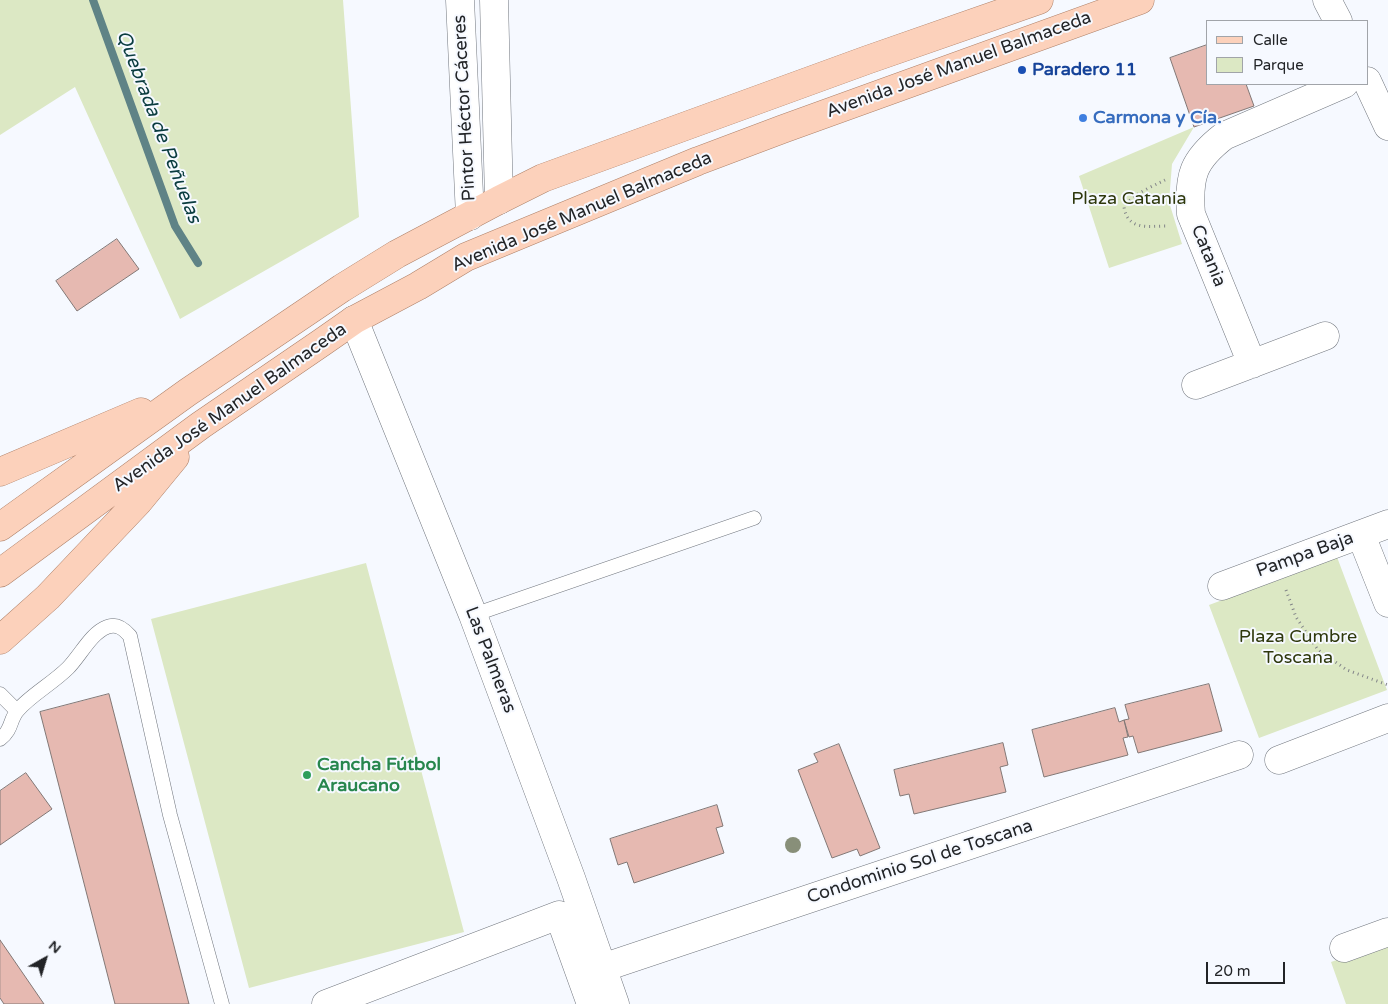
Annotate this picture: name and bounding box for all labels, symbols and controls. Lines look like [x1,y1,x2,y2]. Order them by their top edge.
street label: Avenida José Manuel Balmaceda [824,7,1094,123]
street label: Pintor Héctor Cáceres [449,14,481,202]
legend [1206,20,1368,85]
water label: Quebrada de Peñuelas [111,27,205,227]
text: Calle [1253,31,1288,49]
text: Parque [1253,56,1304,74]
place label: Paradero 11 [1032,59,1137,81]
marker: Paradero 11 [1016,64,1028,76]
place label: Carmona y Cía. [1093,107,1222,129]
marker: Carmona y Cía. [1077,112,1089,124]
street label: Avenida José Manuel Balmaceda [449,147,715,277]
park label: Plaza Catania [1071,188,1187,210]
street label: Catania [1186,222,1230,290]
street label: Avenida José Manuel Balmaceda [109,319,351,497]
street label: Pampa Baja [1254,527,1356,583]
street label: Las Palmeras [460,604,520,716]
park label: Plaza Cumbre Toscana [1239,626,1357,669]
place label: Cancha Fútbol Araucano [317,754,441,796]
marker: Cancha Fútbol Araucano [301,769,313,781]
street label: Condominio Sol de Toscana [804,815,1036,909]
north arrow [20,934,70,984]
text: N [45,937,64,957]
scale bar [1208,952,1287,984]
text: 20 m [1214,962,1251,980]

